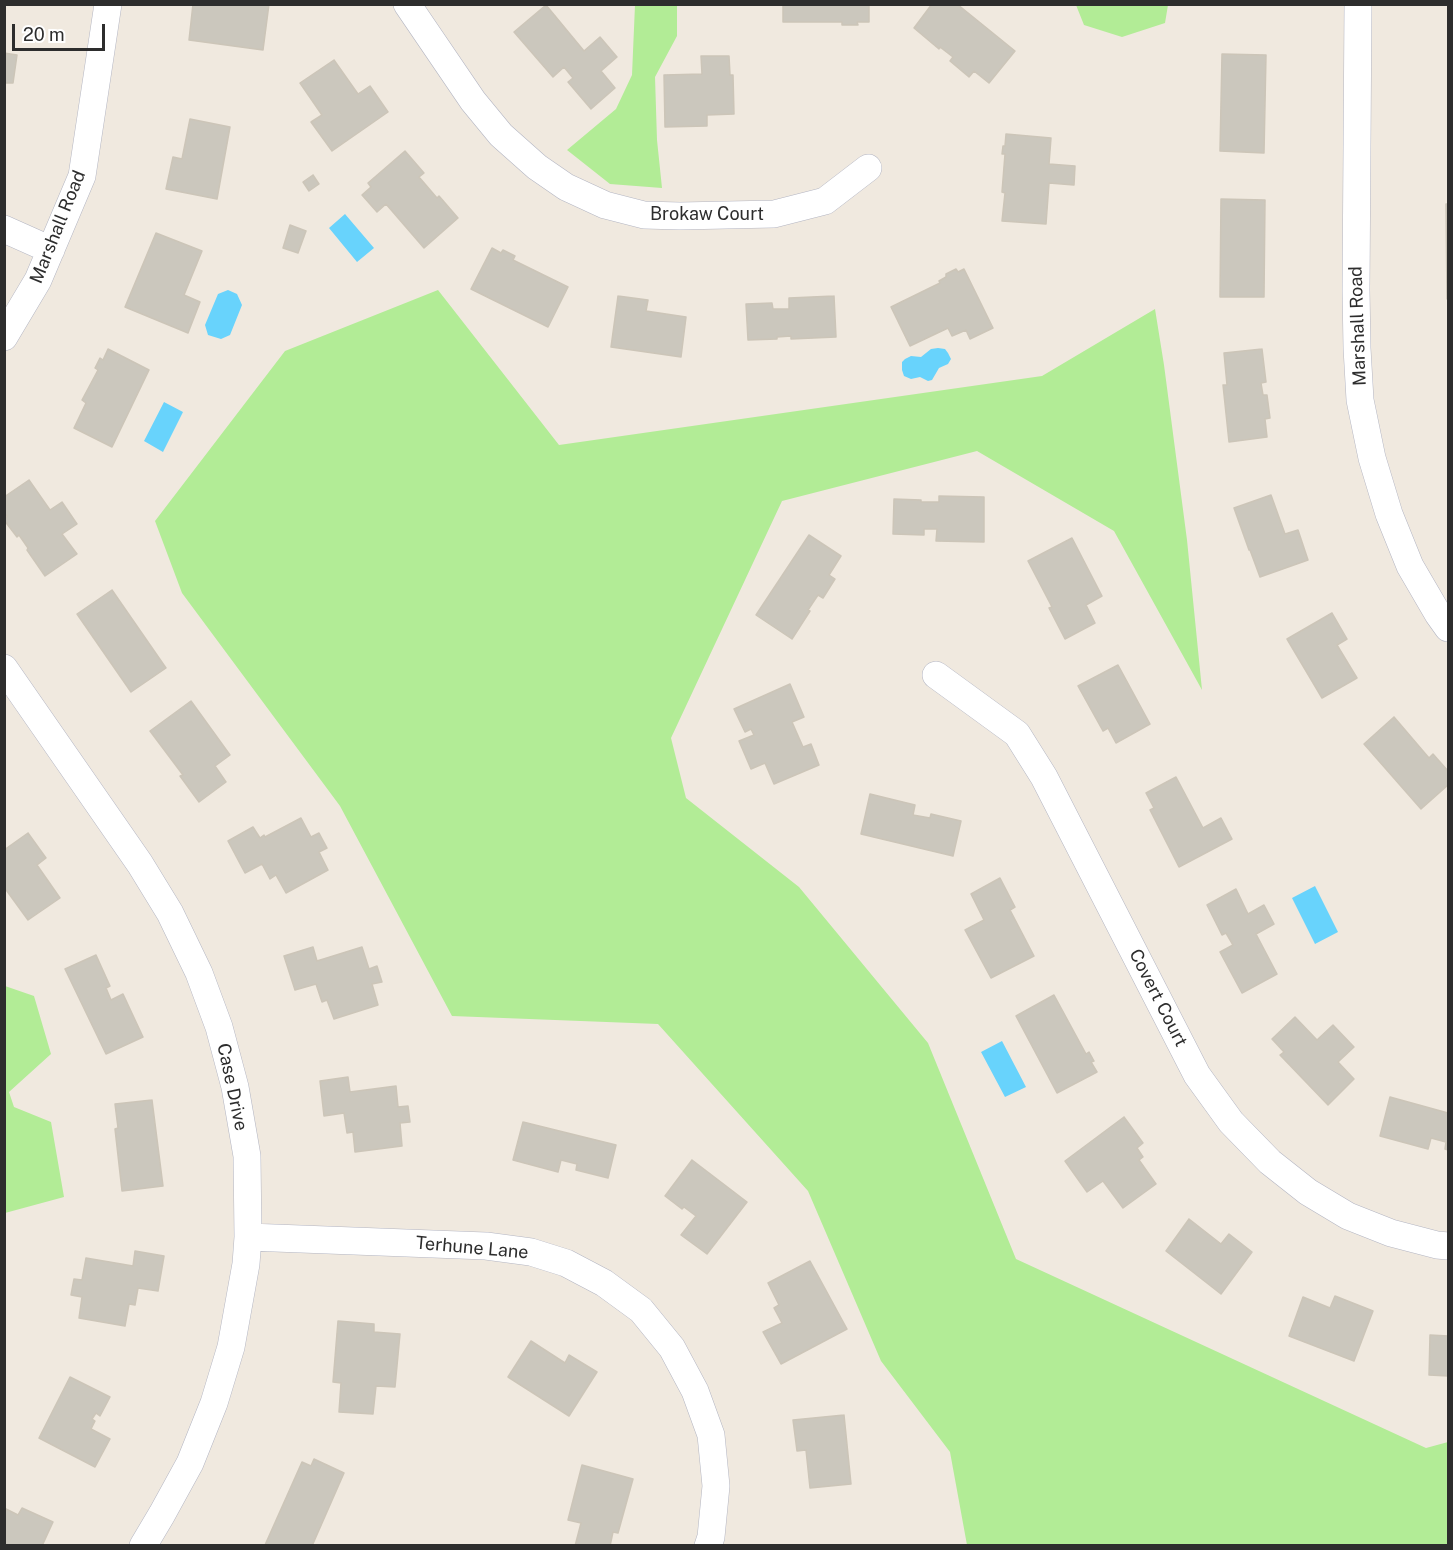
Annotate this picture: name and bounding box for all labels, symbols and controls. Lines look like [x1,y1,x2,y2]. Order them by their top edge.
scale bar [15,12,108,50]
text: 20 m [23,24,65,45]
street label: Marshall Road [26,167,90,287]
street label: Brokaw Court [650,203,764,225]
street label: Marshall Road [1345,266,1371,386]
street label: Covert Court [1124,946,1192,1050]
street label: Case Drive [212,1041,252,1133]
street label: Terhune Lane [415,1232,529,1264]

